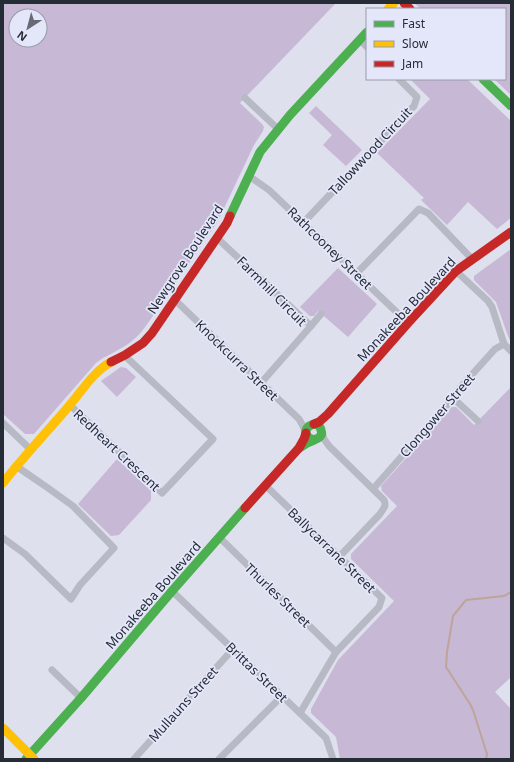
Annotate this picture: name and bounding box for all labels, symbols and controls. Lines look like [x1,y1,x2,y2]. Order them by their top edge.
north arrow [8,8,48,48]
legend [366,8,506,80]
text: Fast [402,15,426,32]
text: N [14,28,30,45]
text: Slow [402,35,429,52]
text: Jam [401,55,423,72]
street label: Tallowwood Circuit [324,103,416,199]
street label: Newgrove Boulevard [143,201,227,317]
street label: Rathcooney Street [284,203,377,293]
street label: Farmhill Circuit [233,252,311,330]
street label: Monakeeba Boulevard [353,253,459,365]
street label: Knockcurra Street [192,316,283,404]
street label: Clongower Street [396,369,479,461]
street label: Redheart Crescent [70,405,165,495]
street label: Ballycarrane Street [284,503,380,597]
street label: Monakeeba Boulevard [101,537,205,653]
street label: Thurles Street [241,559,315,631]
street label: Brittas Street [222,638,292,706]
street label: Mullauns Street [144,662,222,746]

